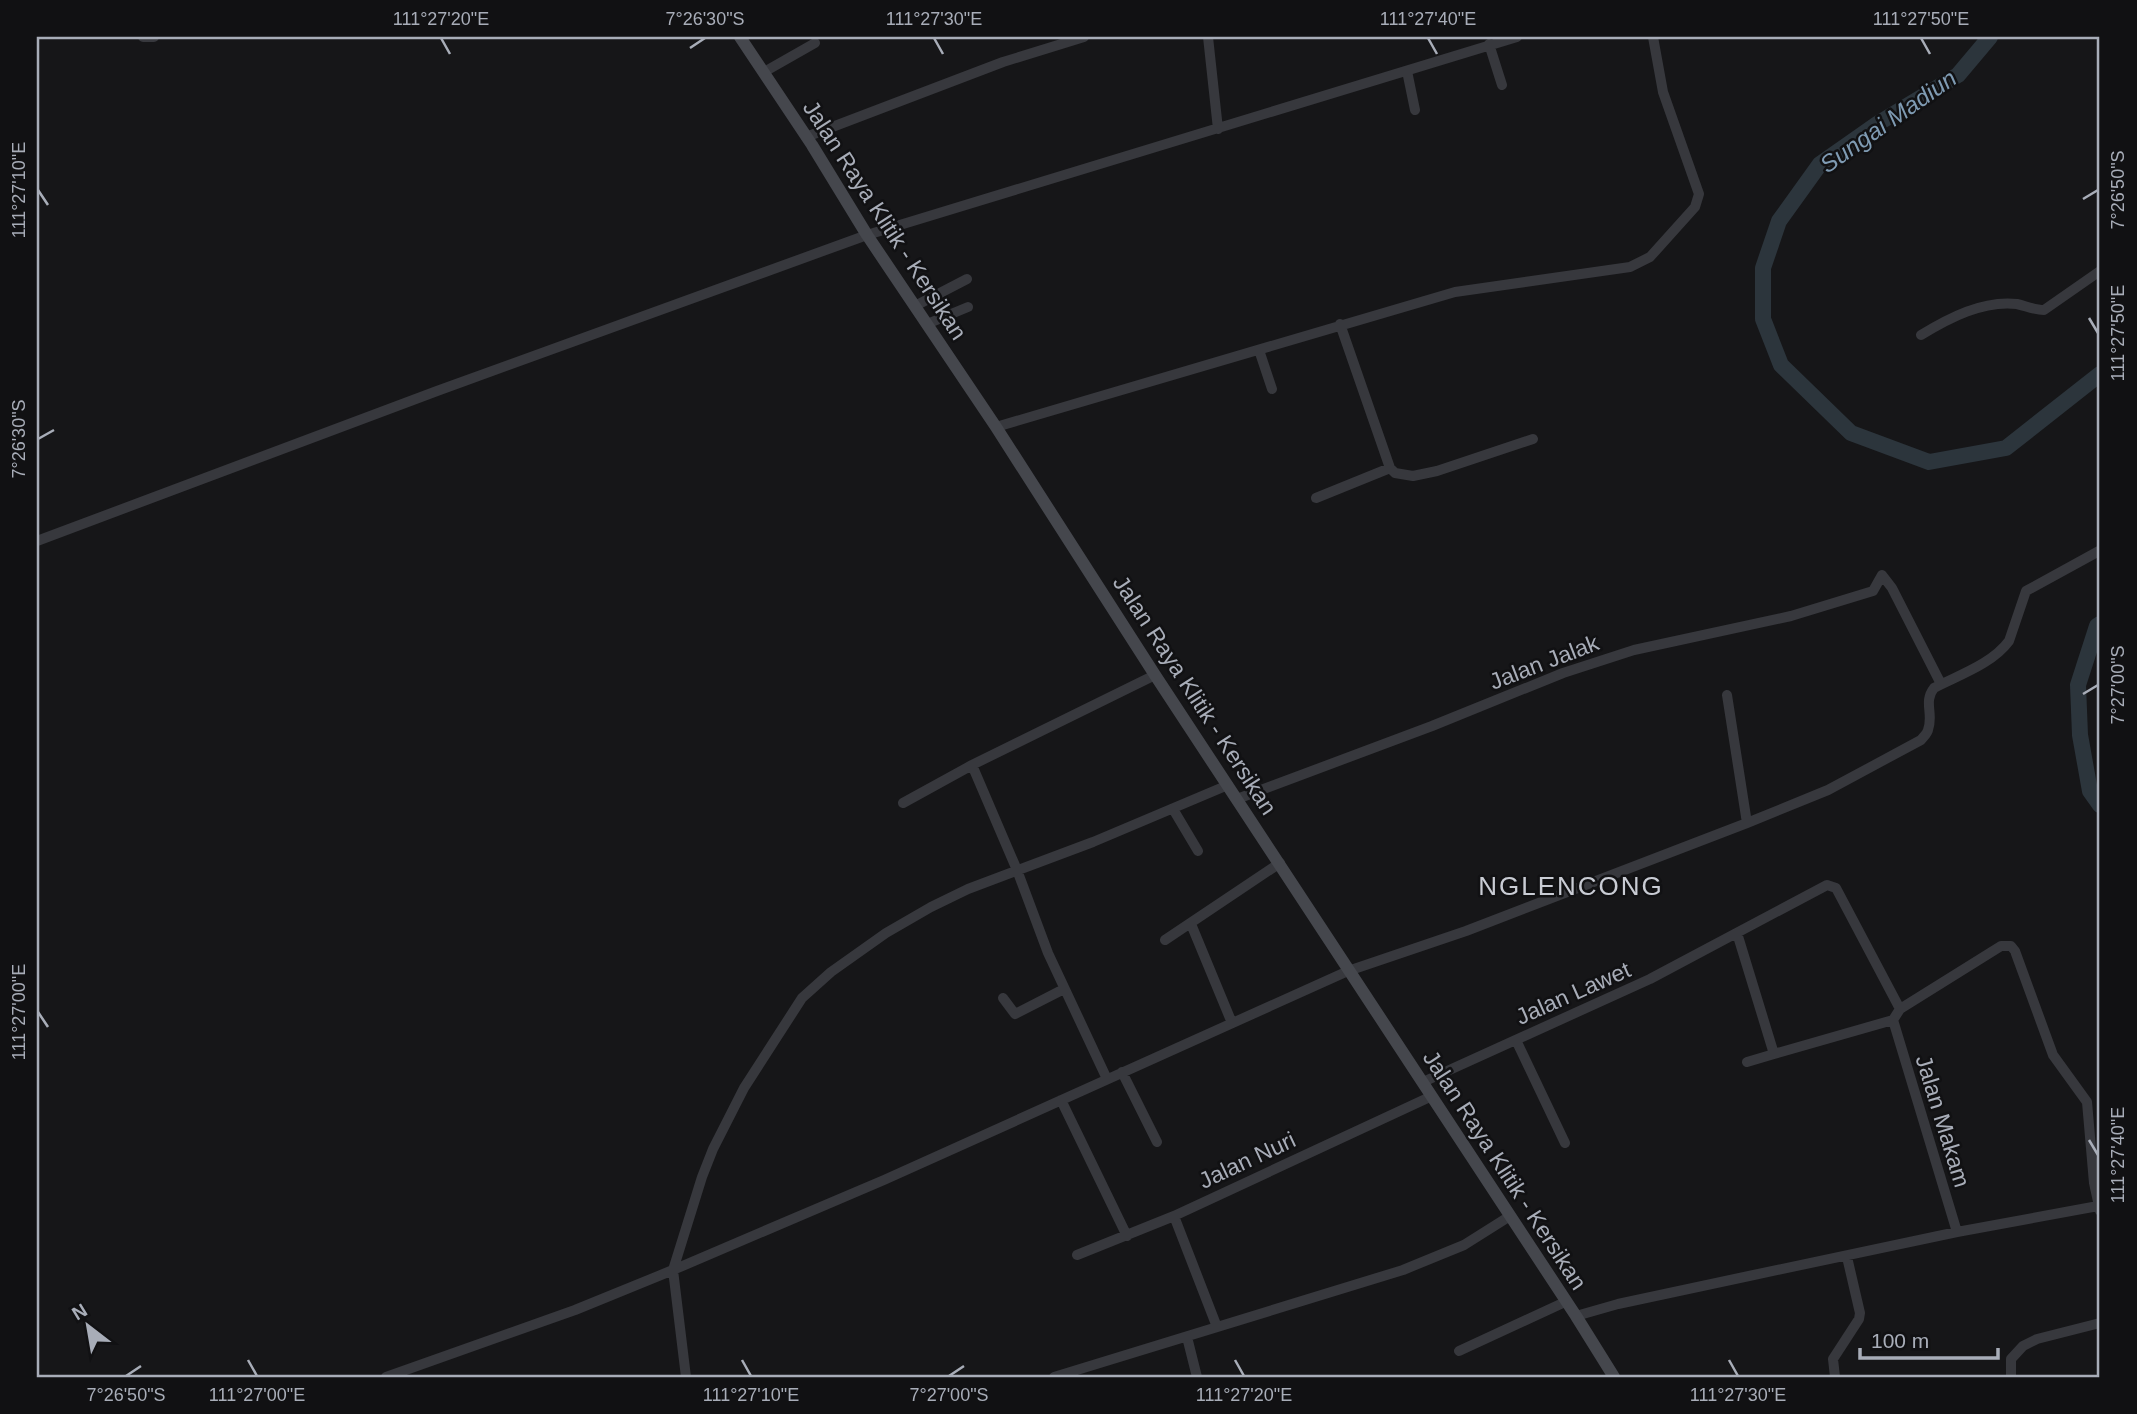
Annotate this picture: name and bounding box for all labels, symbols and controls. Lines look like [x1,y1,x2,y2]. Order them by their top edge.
text: 111°27'20"E [393,9,489,29]
text: 7°26'30"S [665,9,745,29]
text: 111°27'30"E [886,9,982,29]
text: 111°27'40"E [1380,9,1476,29]
text: 111°27'50"E [1873,9,1969,29]
water label: Sungai Madiun [1815,64,1961,178]
street label: Jalan Raya Klitik - Kersikan [798,96,972,344]
text: 111°27'10"E [9,142,29,238]
text: 7°26'50"S [2108,150,2128,230]
text: 111°27'50"E [2108,285,2128,381]
text: 7°26'30"S [9,399,29,479]
street label: Jalan Raya Klitik - Kersikan [1108,571,1282,819]
street label: Jalan Jalak [1486,629,1603,695]
text: 7°27'00"S [2108,645,2128,725]
district label: NGLENCONG [1478,871,1664,901]
street label: Jalan Lawet [1512,956,1635,1030]
text: 111°27'00"E [9,964,29,1060]
street label: Jalan Raya Klitik - Kersikan [1418,1046,1592,1294]
street label: Jalan Makam [1911,1052,1975,1190]
text: 111°27'40"E [2108,1107,2128,1203]
street label: Jalan Nuri [1195,1126,1299,1194]
north arrow [52,1292,122,1362]
text: N [68,1299,91,1324]
scale bar [1860,1316,1999,1360]
text: 100 m [1871,1329,1929,1352]
text: 7°26'50"S [86,1385,166,1405]
text: 111°27'00"E [209,1385,305,1405]
text: 111°27'10"E [703,1385,799,1405]
text: 7°27'00"S [909,1385,989,1405]
text: 111°27'20"E [1196,1385,1292,1405]
text: 111°27'30"E [1690,1385,1786,1405]

